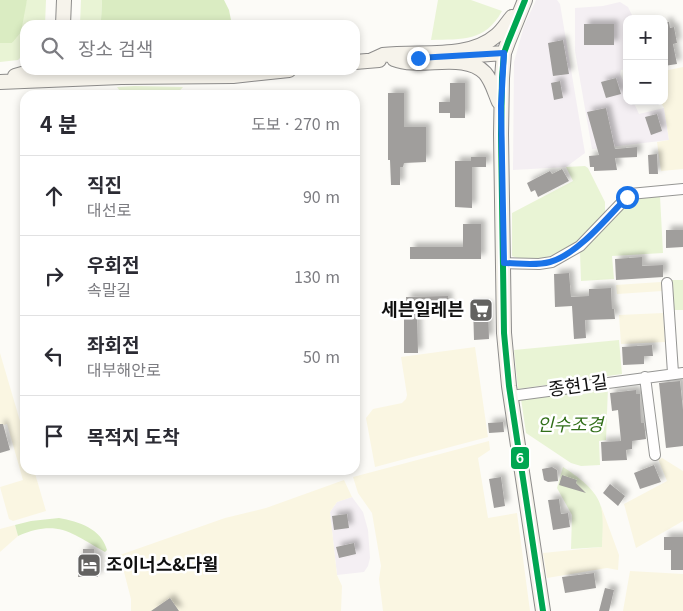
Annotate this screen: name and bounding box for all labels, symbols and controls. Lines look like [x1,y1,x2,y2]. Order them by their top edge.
map controls [623,15,668,105]
button: + [623,15,668,60]
search box [20,20,360,75]
icon: search [38,34,66,62]
text: 장소 검색 [78,34,153,61]
route end [407,47,430,70]
button: − [623,60,668,105]
text: 4 분 [40,108,78,138]
text: 도보 · 270 m [251,111,340,135]
text: 직진 [87,170,122,197]
icon: ahead [40,182,68,210]
text: 90 m [303,184,340,208]
route start [616,186,639,209]
text: 대선로 [87,197,131,221]
text: 우회전 [87,250,139,277]
icon: right [40,262,68,290]
text: 130 m [294,264,340,288]
text: 속말길 [87,277,131,301]
place label: 세븐일레븐 [381,295,464,321]
supermarket icon: 세븐일레븐 [468,297,494,323]
text: 좌회전 [87,330,139,357]
icon: left [40,342,68,370]
text: 50 m [303,344,340,368]
text: 대부해안로 [87,357,161,381]
street label: 종현1길 [546,367,609,401]
park label: 인수조경 [537,410,606,436]
icon: arrive [40,422,68,450]
text: 목적지 도착 [87,422,180,449]
line badge: 6 [510,446,530,470]
text: 6 [516,447,524,467]
place label: 조이너스&다윌 [106,550,219,576]
hotel icon: 조이너스&다윌 [76,552,102,578]

